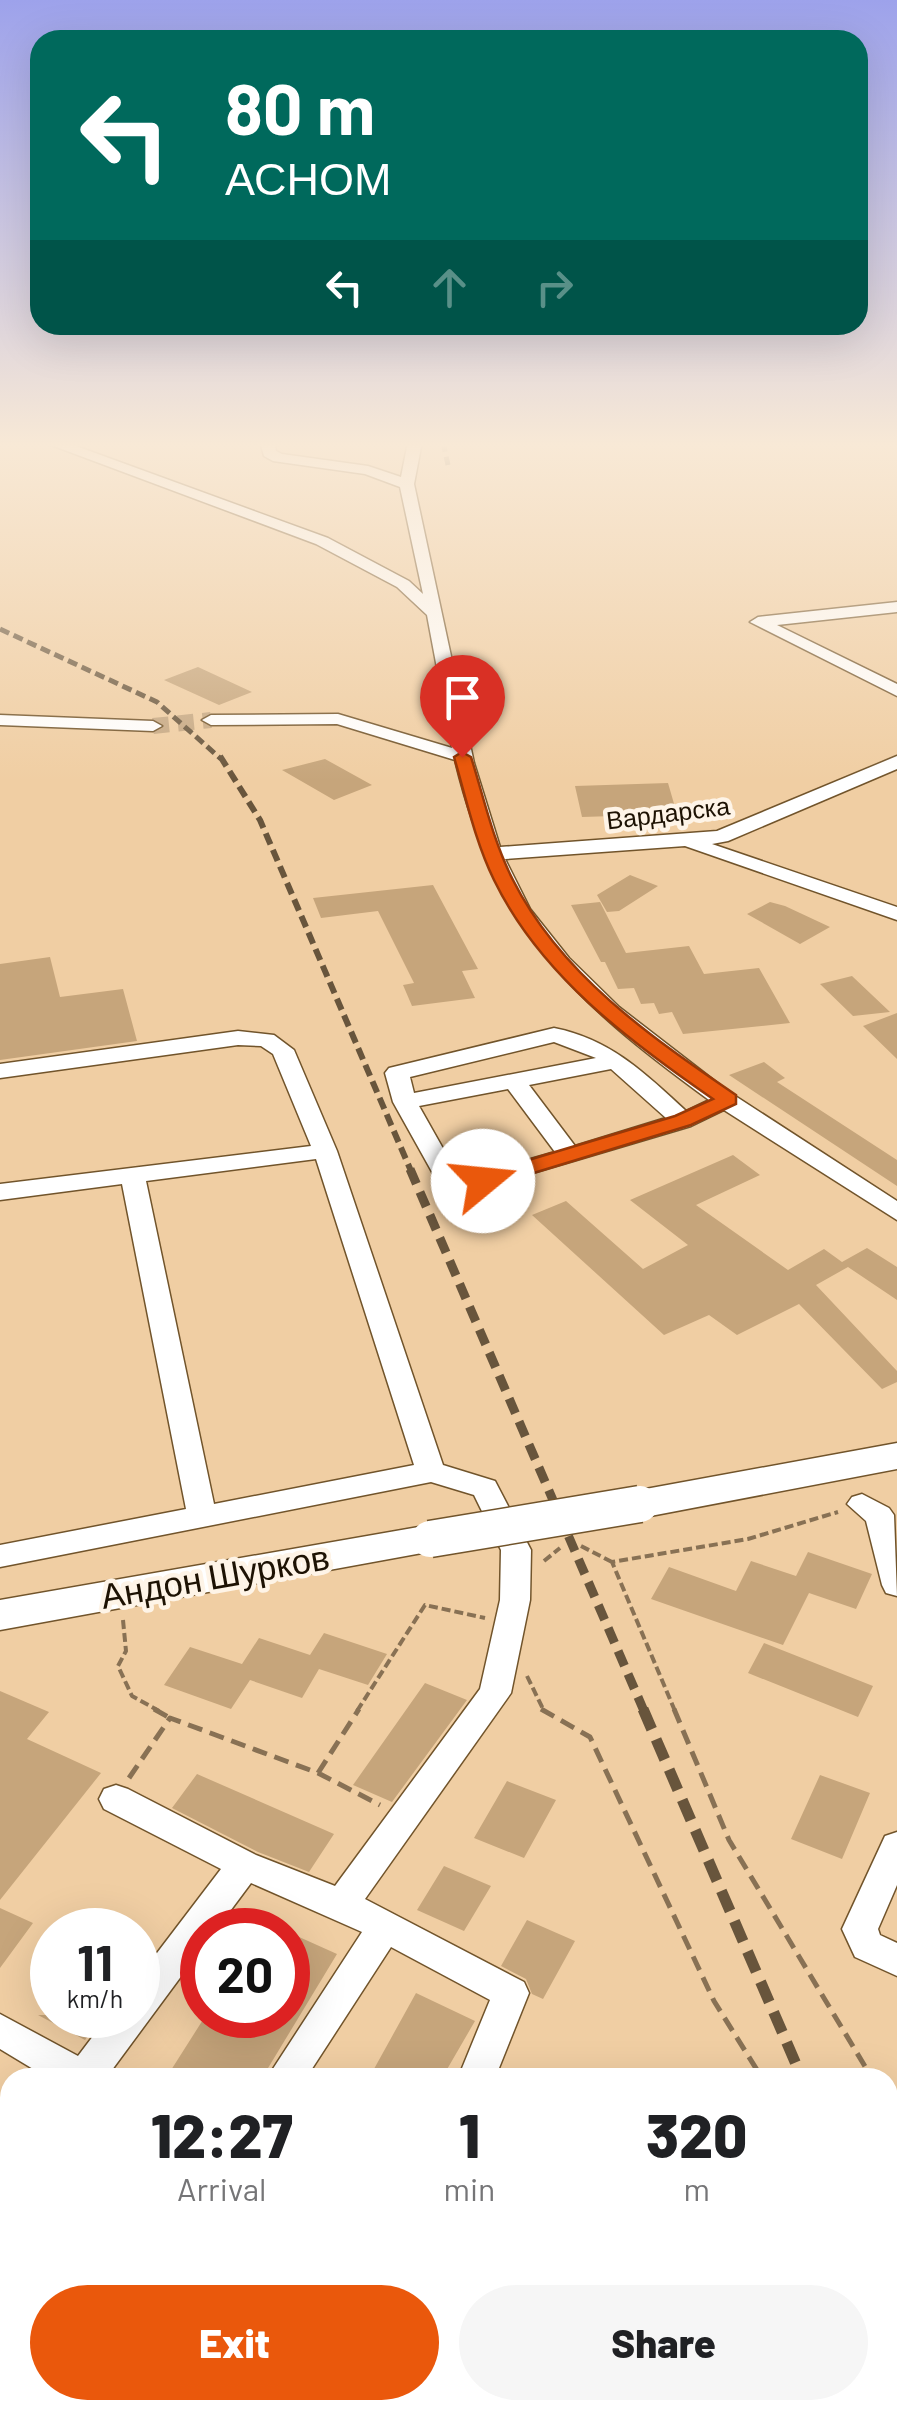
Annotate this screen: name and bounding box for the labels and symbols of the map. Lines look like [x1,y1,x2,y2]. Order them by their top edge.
pin [420,655,505,758]
street label: Вардарска [604,790,731,834]
position arrow [431,1129,535,1233]
street label: Андон Шурков [97,1534,332,1616]
speed limit sign: 20 [180,1908,310,2038]

